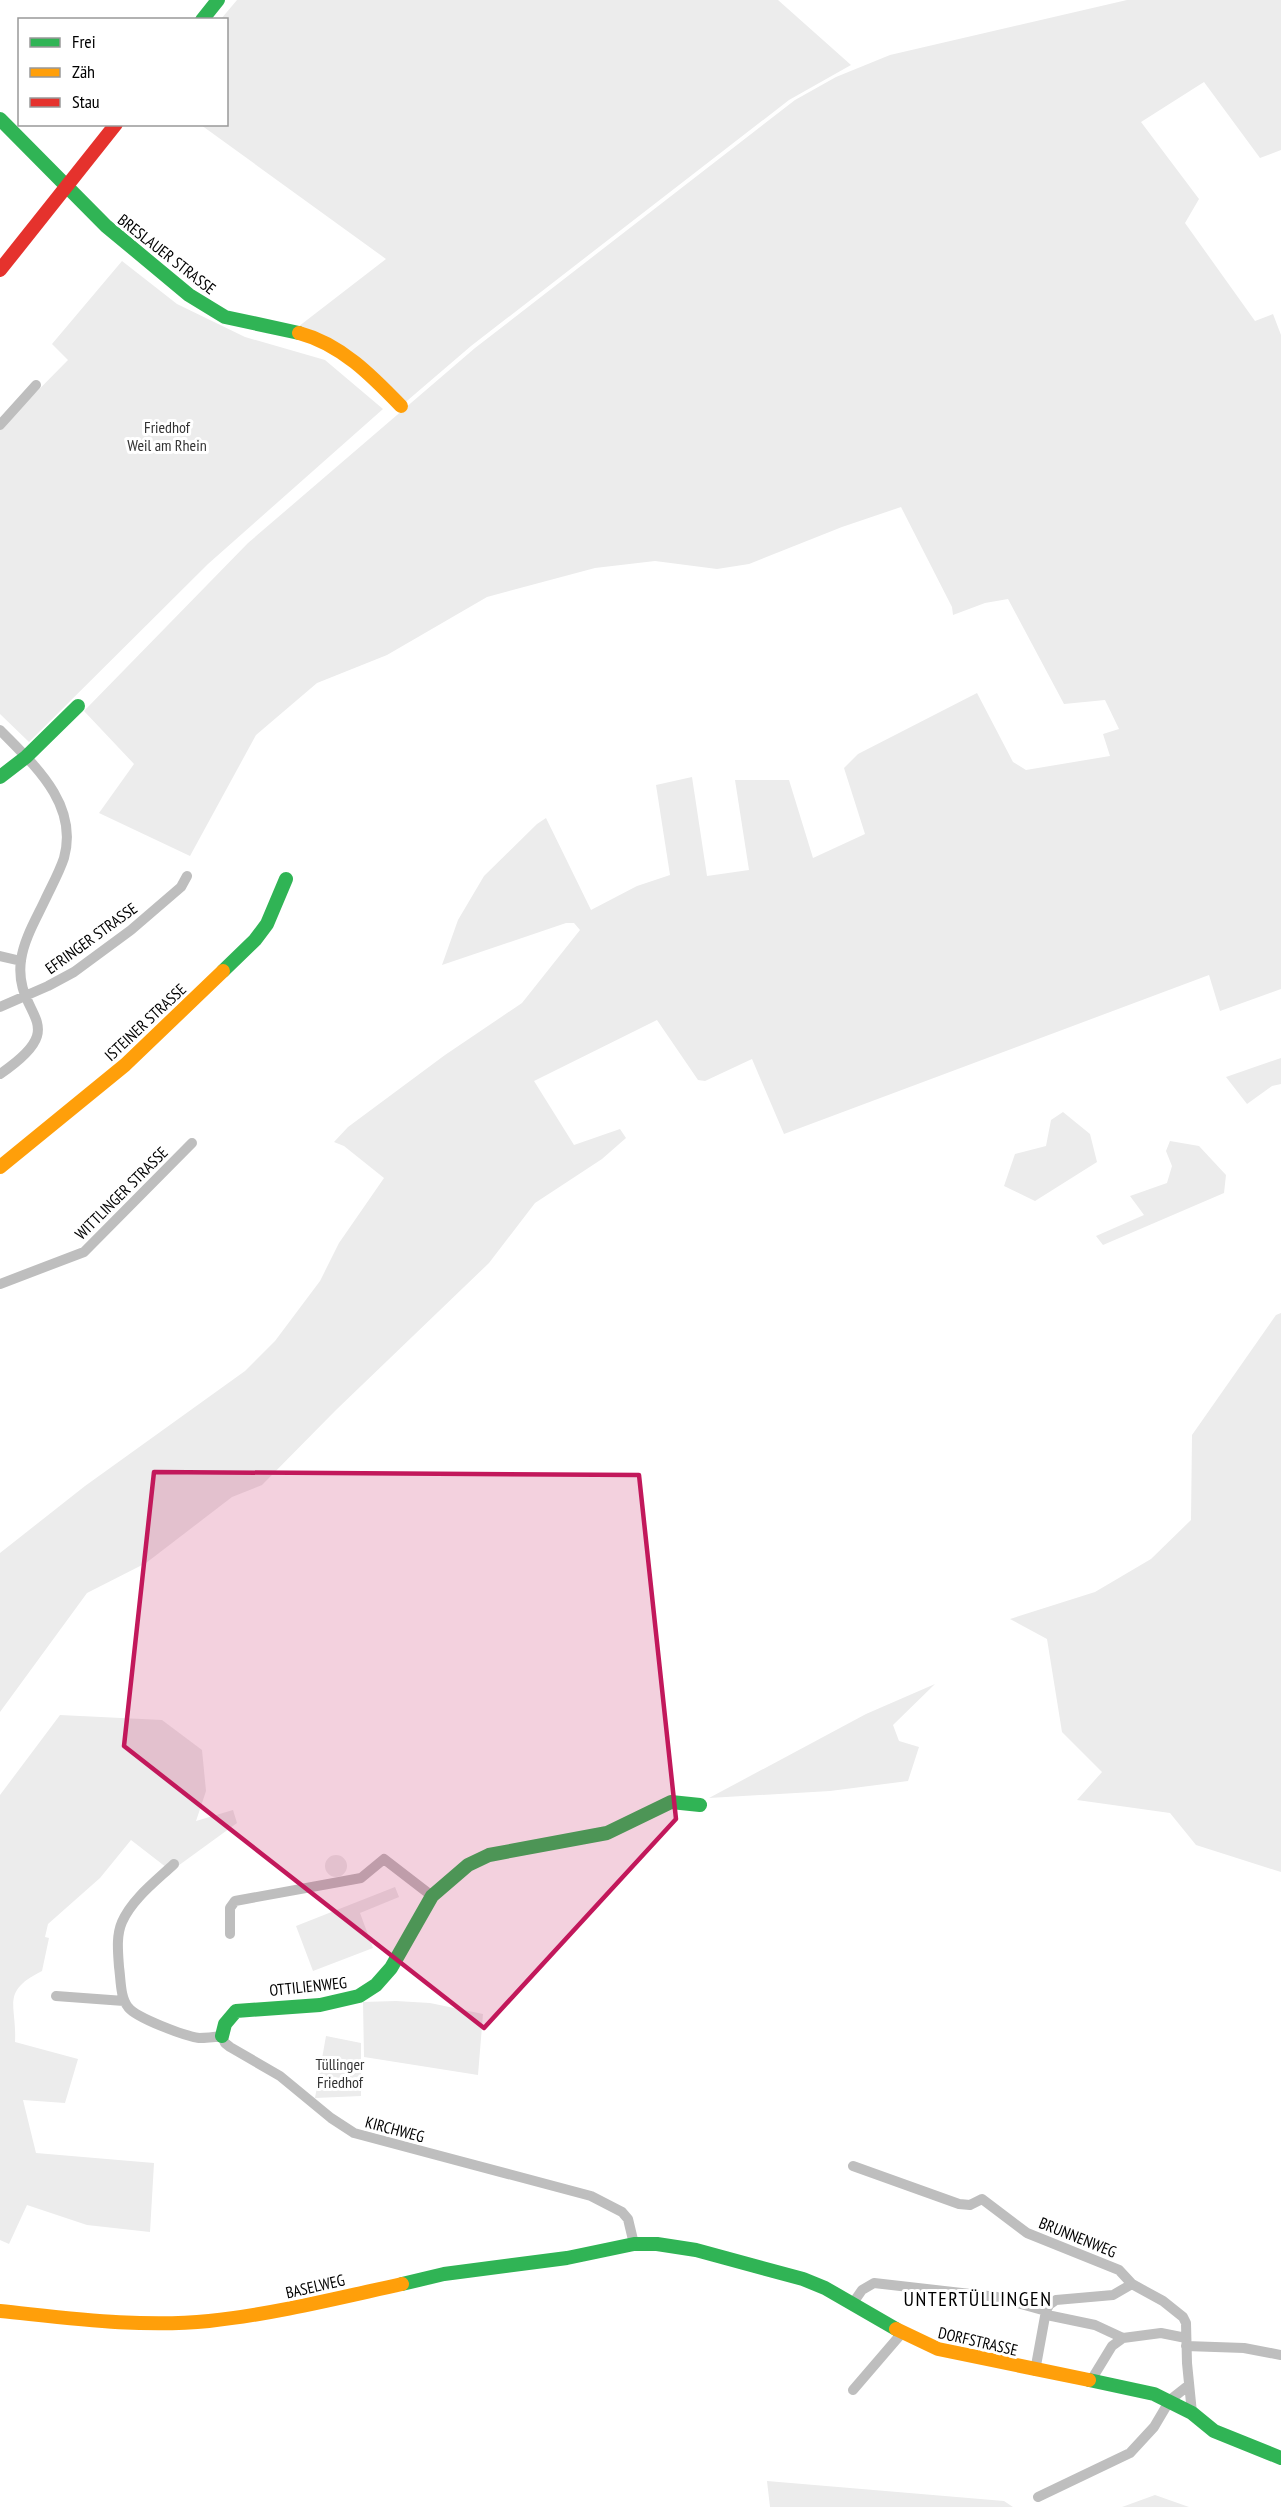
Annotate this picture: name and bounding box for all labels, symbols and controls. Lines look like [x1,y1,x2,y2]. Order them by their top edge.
legend [18,18,228,126]
text: Frei [72,30,96,53]
text: Zäh [72,60,95,83]
text: Stau [72,90,100,113]
street label: BRESLAUER STRASSE [114,210,220,299]
park label: Friedhof Weil am Rhein [127,417,207,455]
street label: EFRINGER STRASSE [41,898,141,978]
street label: ISTEINER STRASSE [100,979,190,1065]
street label: WITTLINGER STRASSE [70,1142,172,1244]
street label: OTTILIENWEG [268,1972,348,2000]
park label: Tüllinger Friedhof [316,2054,365,2092]
street label: KIRCHWEG [363,2112,427,2146]
street label: BRUNNENWEG [1036,2212,1120,2262]
street label: BASELWEG [284,2269,347,2302]
district label: UNTERTÜLLINGEN [904,2286,1052,2312]
street label: DORFSTRASSE [936,2322,1020,2360]

